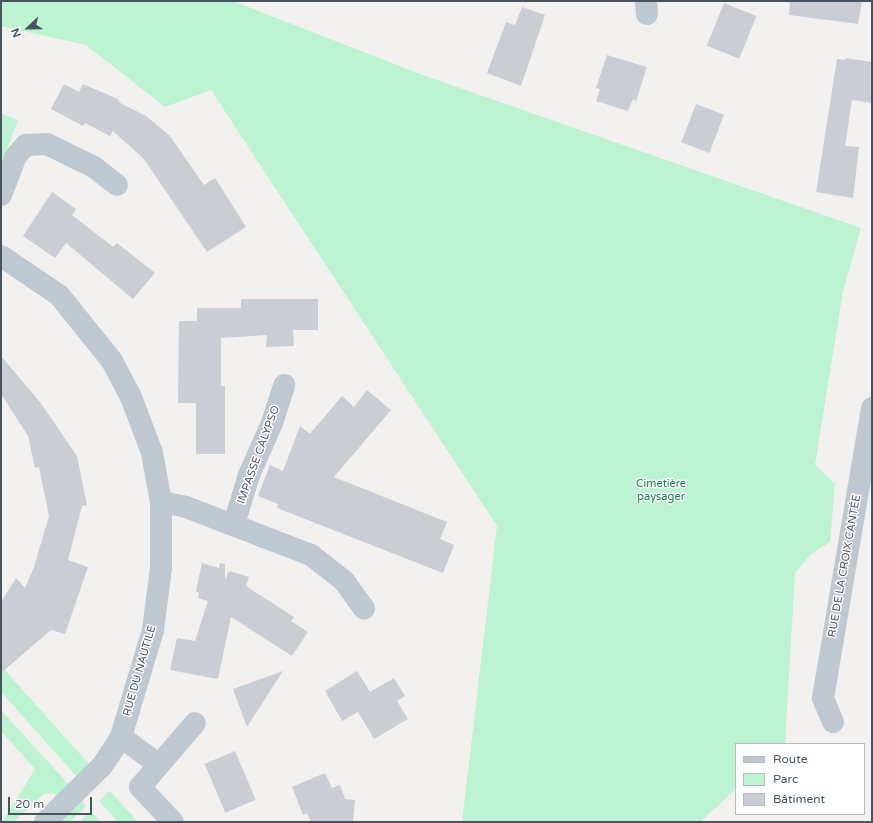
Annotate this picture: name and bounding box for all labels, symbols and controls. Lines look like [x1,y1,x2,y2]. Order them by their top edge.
north arrow [8,8,48,48]
text: N [9,26,24,39]
street label: IMPASSE CALYPSO [235,404,283,506]
park label: Cimetière paysager [636,478,686,504]
street label: RUE DE LA CROIX CANTÉE [826,494,864,638]
street label: RUE DU NAUTILE [121,624,159,718]
legend [735,743,865,815]
text: Route [773,752,807,766]
text: Parc [773,772,798,786]
scale bar [10,789,94,815]
text: Bâtiment [773,792,825,806]
text: 20 m [15,797,44,811]

